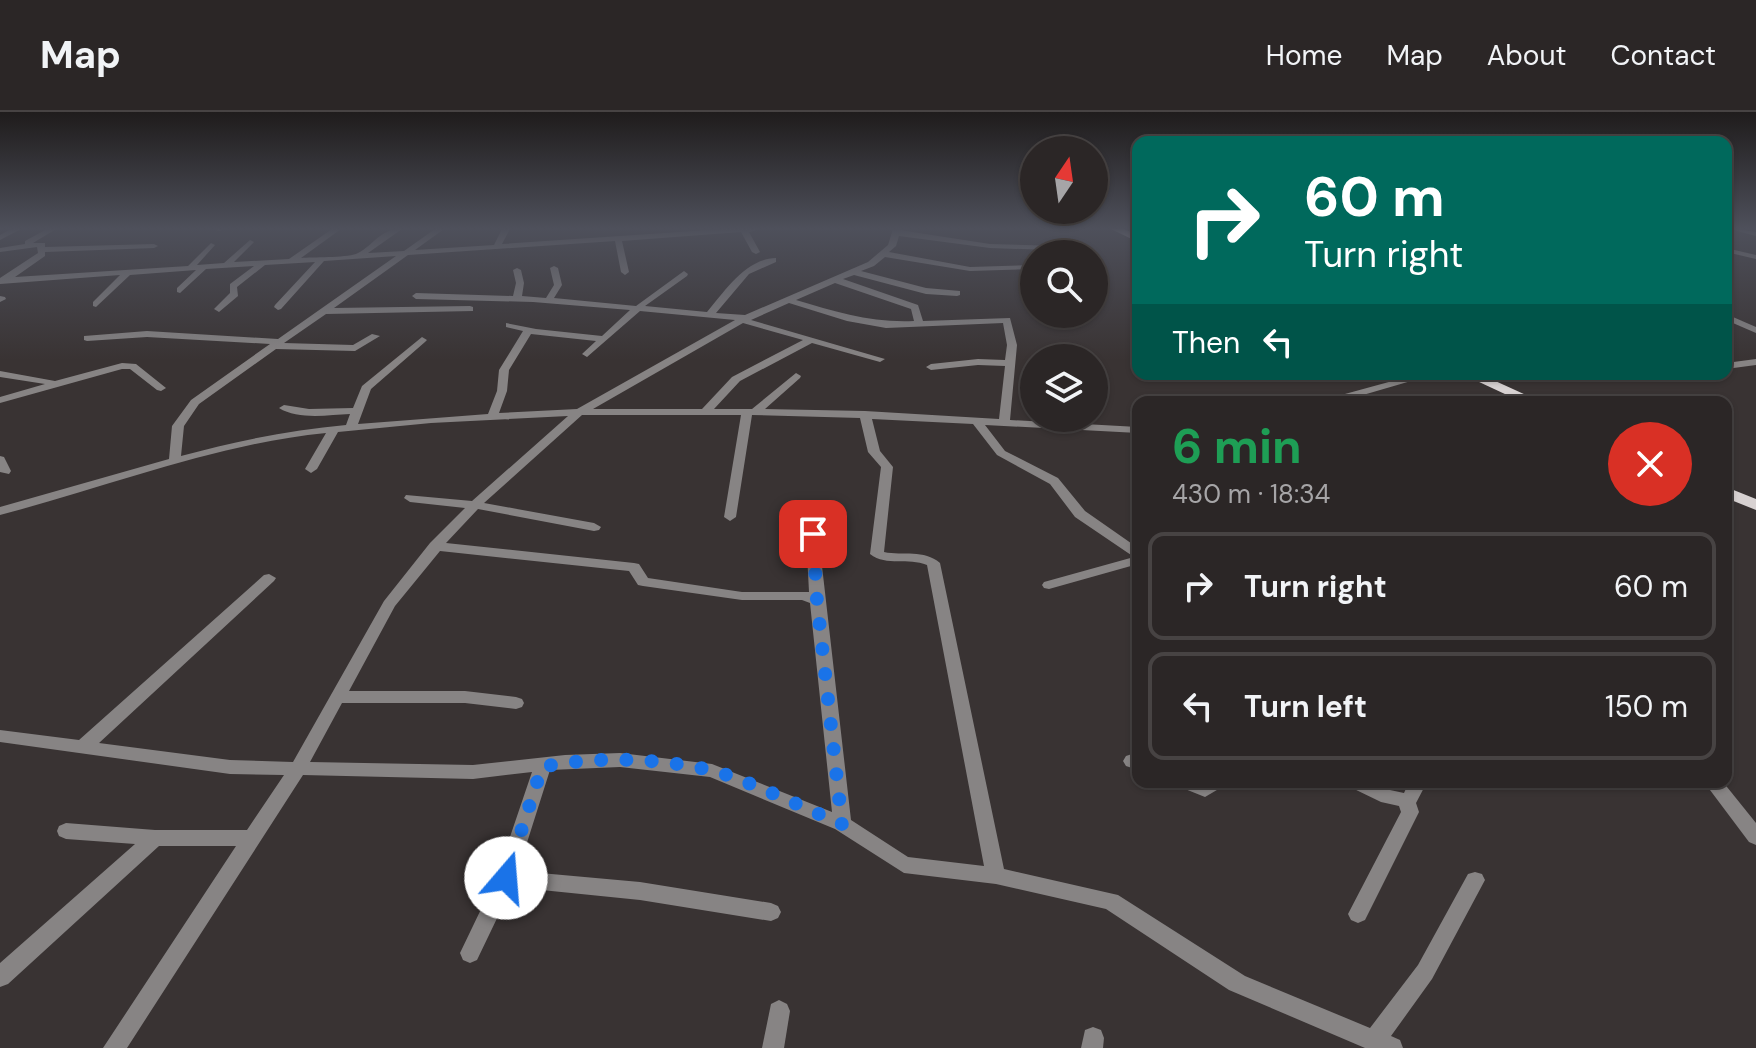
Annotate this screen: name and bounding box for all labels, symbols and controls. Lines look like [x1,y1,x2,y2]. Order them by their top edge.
text: Map [40,30,121,80]
text: Home [1266,37,1342,74]
text: Map [1386,37,1443,74]
text: About [1487,37,1566,74]
text: Contact [1610,37,1716,74]
north arrow [1020,136,1108,224]
map controls [1020,136,1108,432]
text: 60 m [1304,160,1445,233]
icon: right [1172,168,1276,272]
text: Turn right [1304,231,1463,278]
button: search [1020,240,1108,328]
icon: left [1256,320,1300,364]
text: Then [1172,323,1240,362]
button: layers [1020,344,1108,432]
text: 6 min [1172,415,1302,478]
button: close [1608,422,1692,506]
text: 430 m · 18:34 [1172,477,1330,511]
pin [779,500,847,568]
icon: arrive [791,512,835,556]
icon: right [1176,564,1220,608]
text: Turn right [1244,567,1387,606]
text: 60 m [1614,567,1688,606]
icon: left [1176,684,1220,728]
text: Turn left [1244,687,1367,726]
text: 150 m [1605,687,1688,726]
position arrow [464,836,548,920]

